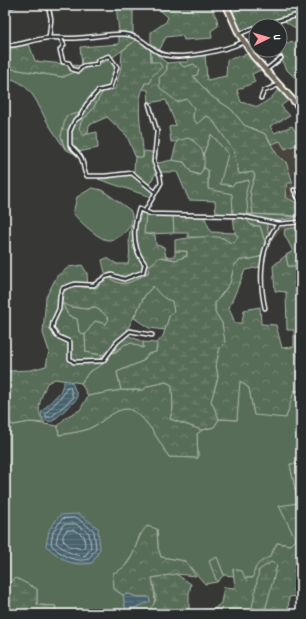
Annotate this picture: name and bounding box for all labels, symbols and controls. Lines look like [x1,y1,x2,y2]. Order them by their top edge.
north arrow [248,18,288,58]
text: U [268,34,284,41]

